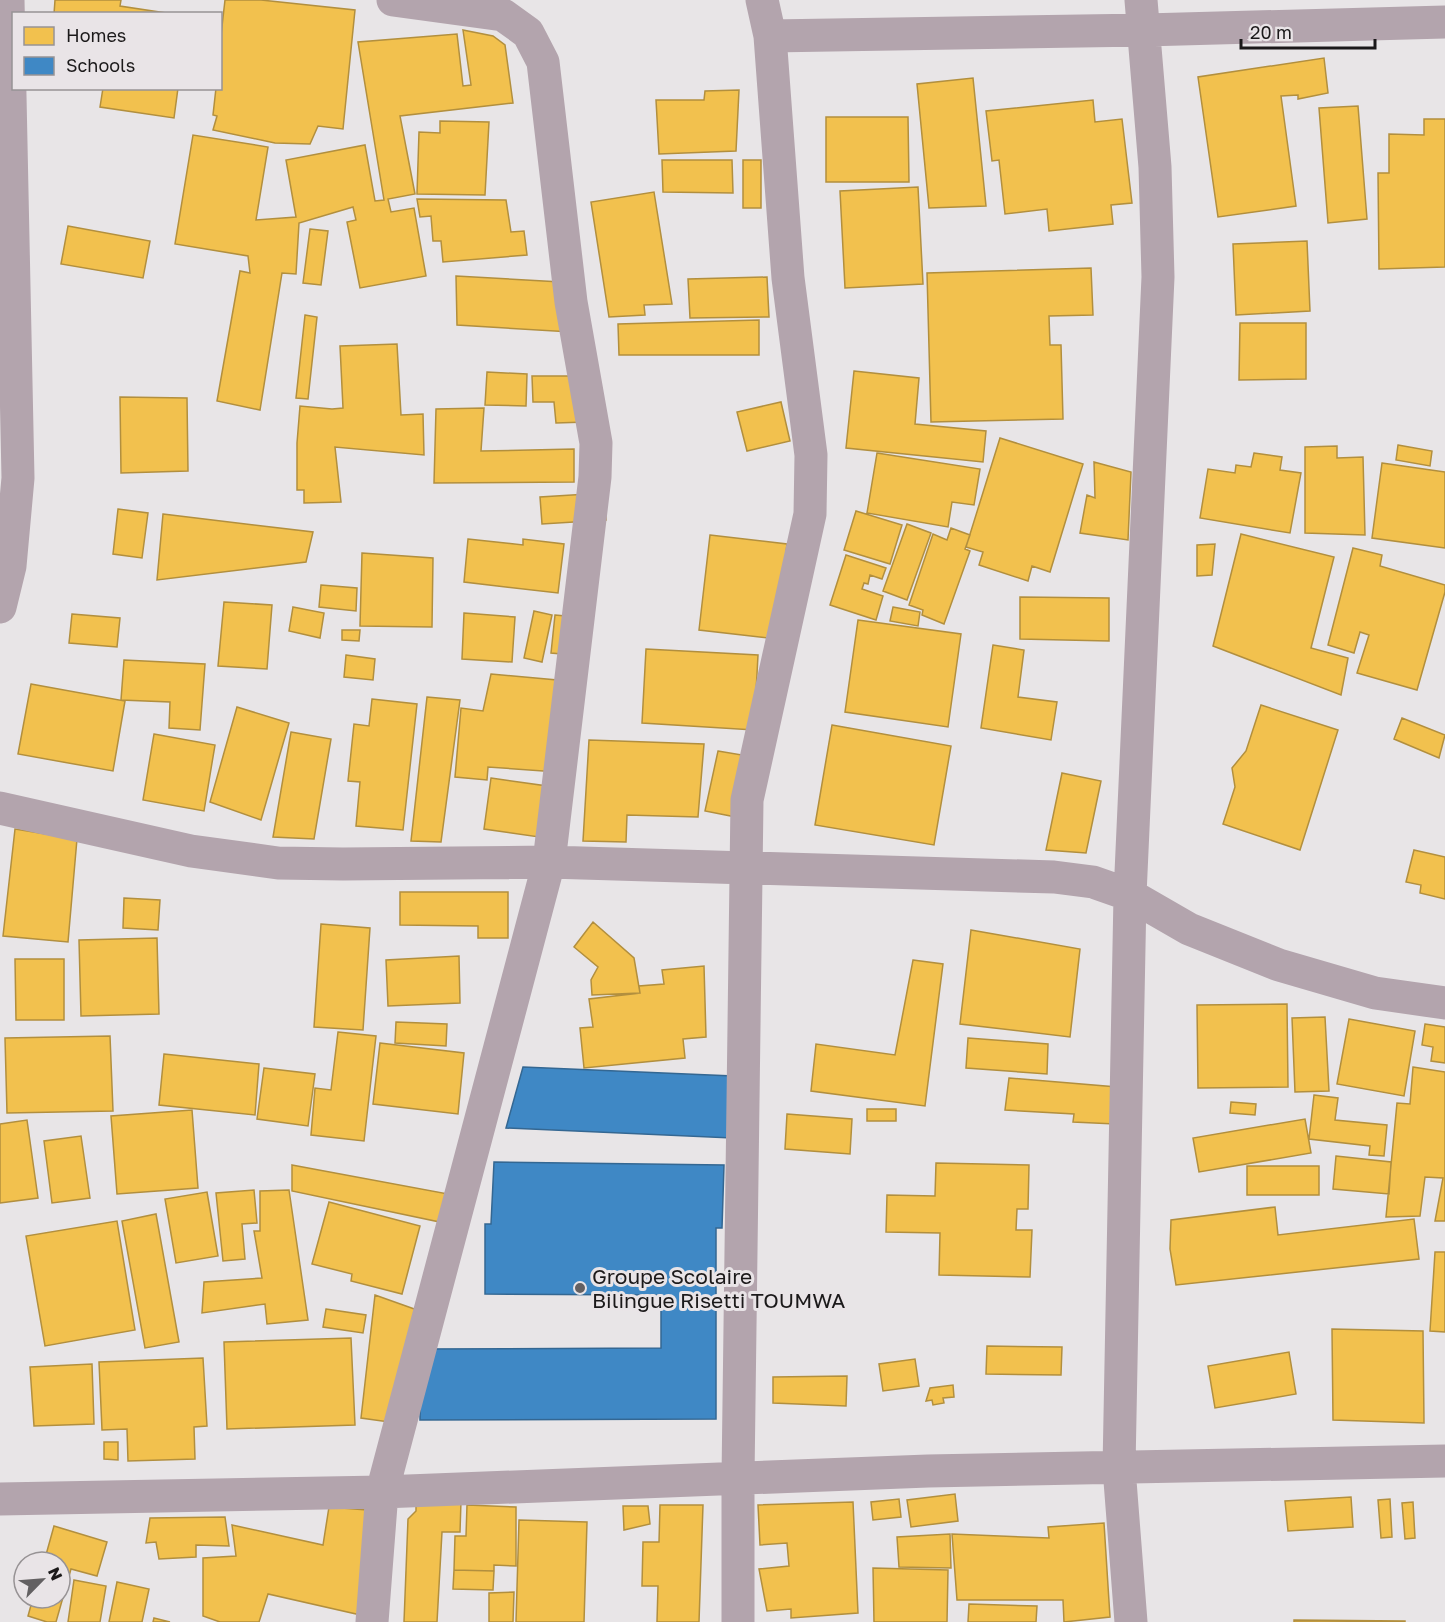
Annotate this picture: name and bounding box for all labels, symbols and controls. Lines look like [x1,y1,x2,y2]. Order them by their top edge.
legend [12,12,222,90]
scale bar [1241,12,1374,50]
text: 20 m [1250,21,1292,43]
text: Homes [66,24,126,46]
text: Schools [66,54,135,76]
place label: Groupe Scolaire Bilingue Risetti TOUMWA [592,1263,845,1313]
marker: Groupe Scolaire Bilingue Risetti TOUMWA [573,1281,587,1295]
north arrow [12,1550,72,1610]
text: N [44,1564,67,1583]

